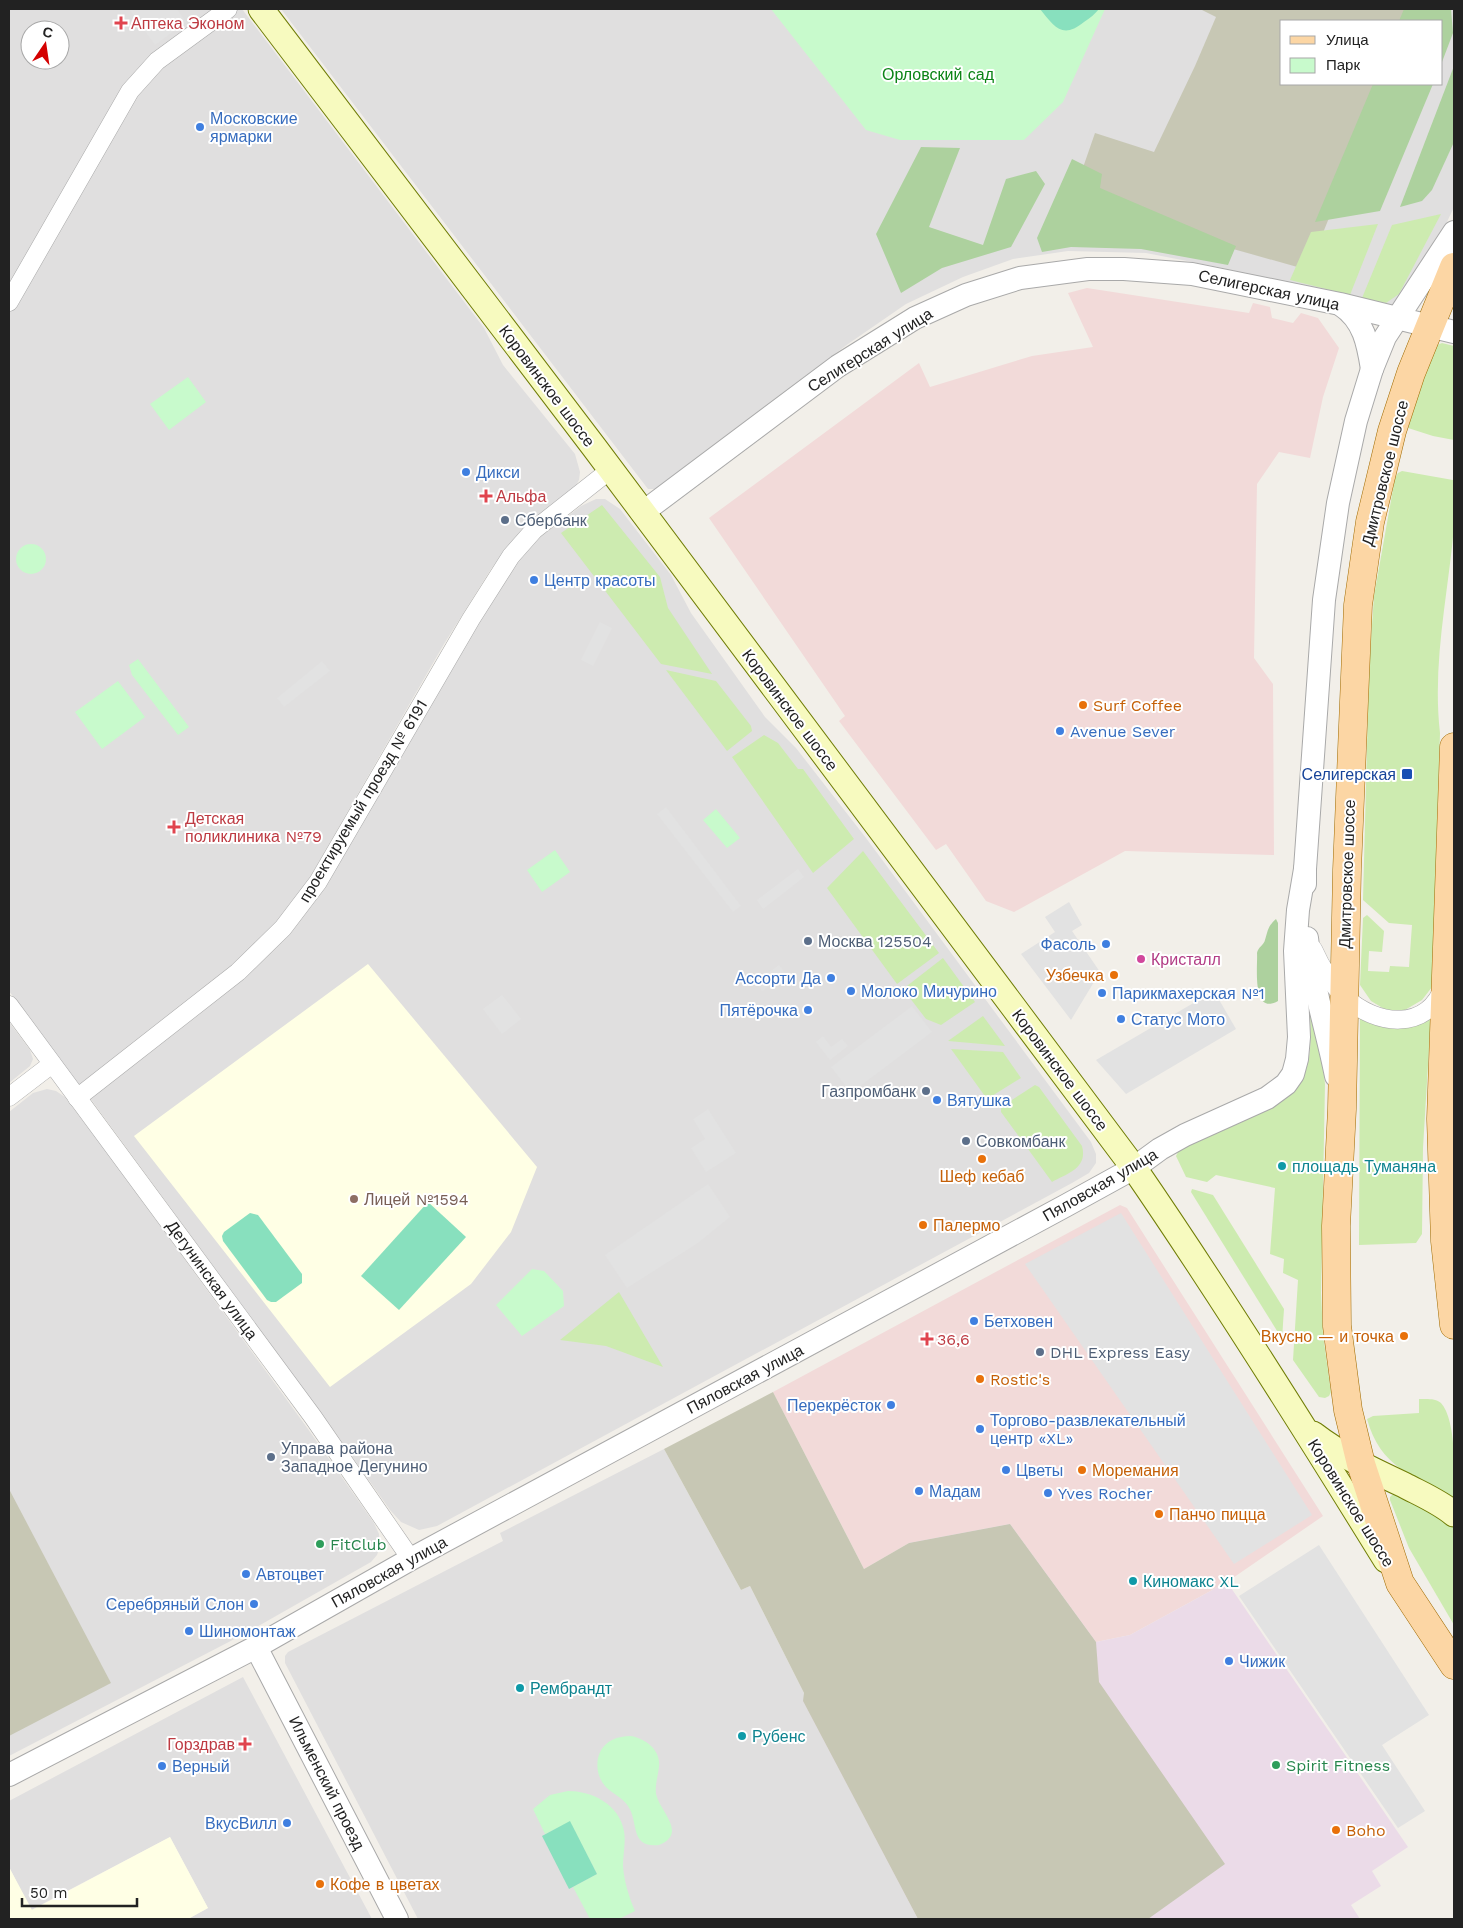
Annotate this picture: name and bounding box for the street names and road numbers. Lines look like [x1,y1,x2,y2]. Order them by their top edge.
street label: Селигерская улица [1197,266,1341,314]
street label: Селигерская улица [804,304,936,396]
street label: Коровинское шоссе [495,321,599,451]
street label: Дмитровское шоссе [1358,398,1412,548]
street label: Коровинское шоссе [738,645,842,775]
street label: проектируемый проезд № 6191 [295,696,431,906]
street label: Дмитровское шоссе [1335,799,1359,949]
street label: Коровинское шоссе [1008,1005,1112,1135]
street label: Пяловская улица [1039,1144,1161,1226]
street label: Дегунинская улица [162,1217,262,1343]
street label: Пяловская улица [683,1340,807,1418]
street label: Коровинское шоссе [1304,1435,1398,1571]
street label: Пяловская улица [328,1532,450,1612]
street label: Ильменский проезд [285,1713,369,1854]

